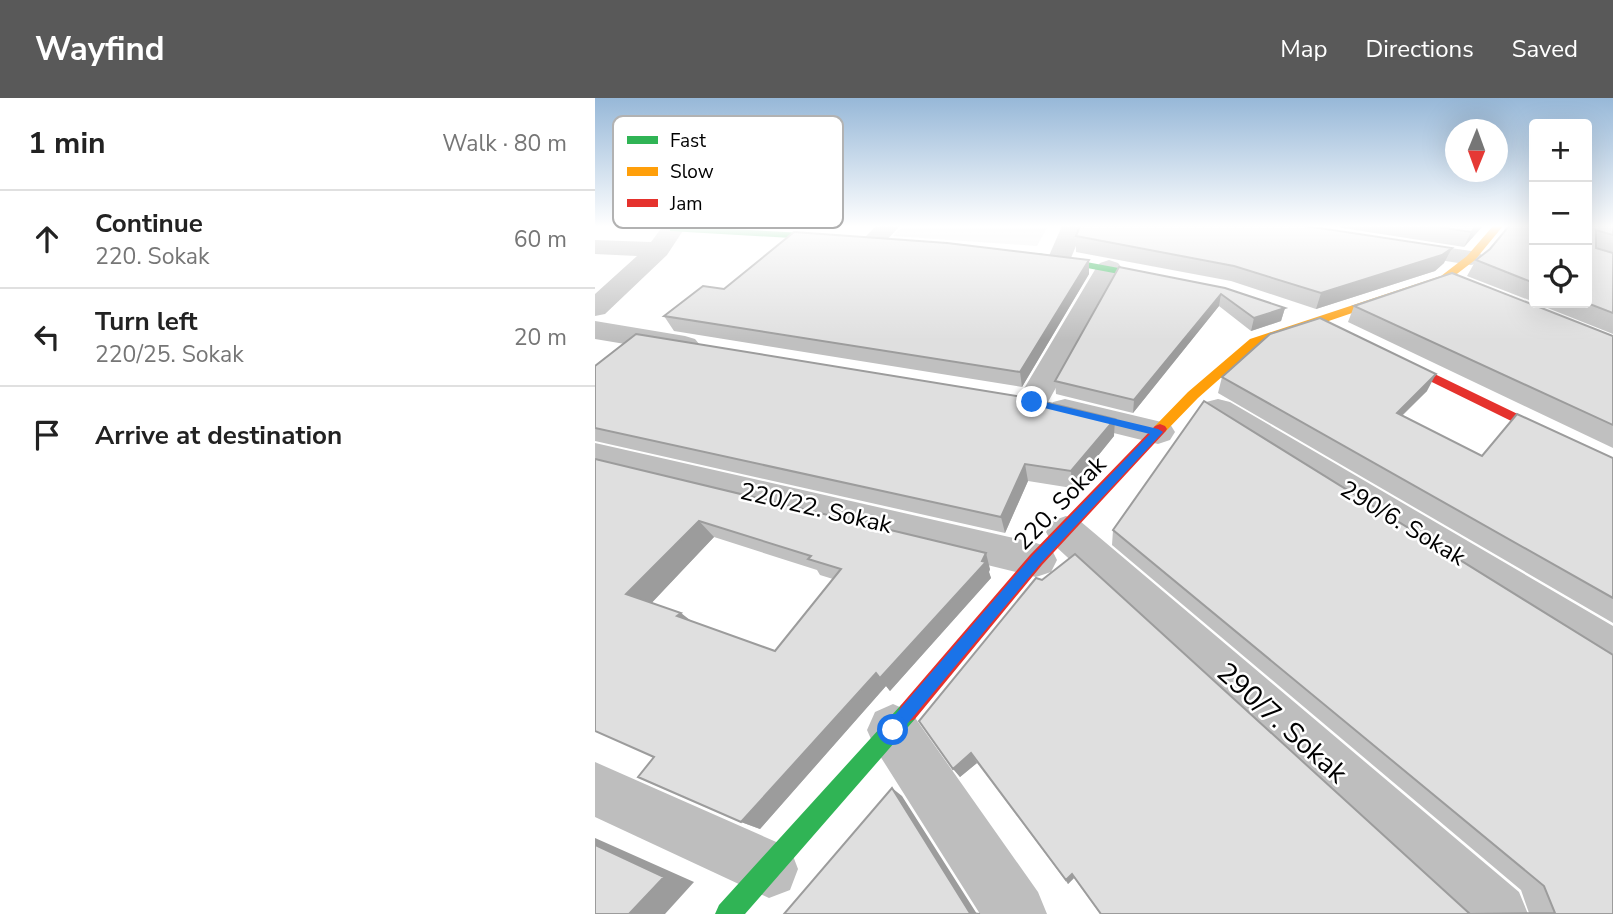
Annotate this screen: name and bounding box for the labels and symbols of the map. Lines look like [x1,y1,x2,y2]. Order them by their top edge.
legend [613,116,843,228]
north arrow [1445,119,1508,182]
text: Fast [670,128,706,154]
text: Slow [670,159,714,185]
text: Jam [669,191,703,217]
route end [1016,386,1047,417]
street label: 220. Sokak [1007,448,1114,557]
street label: 290/6. Sokak [1334,473,1472,573]
street label: 220/22. Sokak [737,475,896,541]
street label: 290/7. Sokak [1208,654,1356,793]
route start [877,714,908,745]

